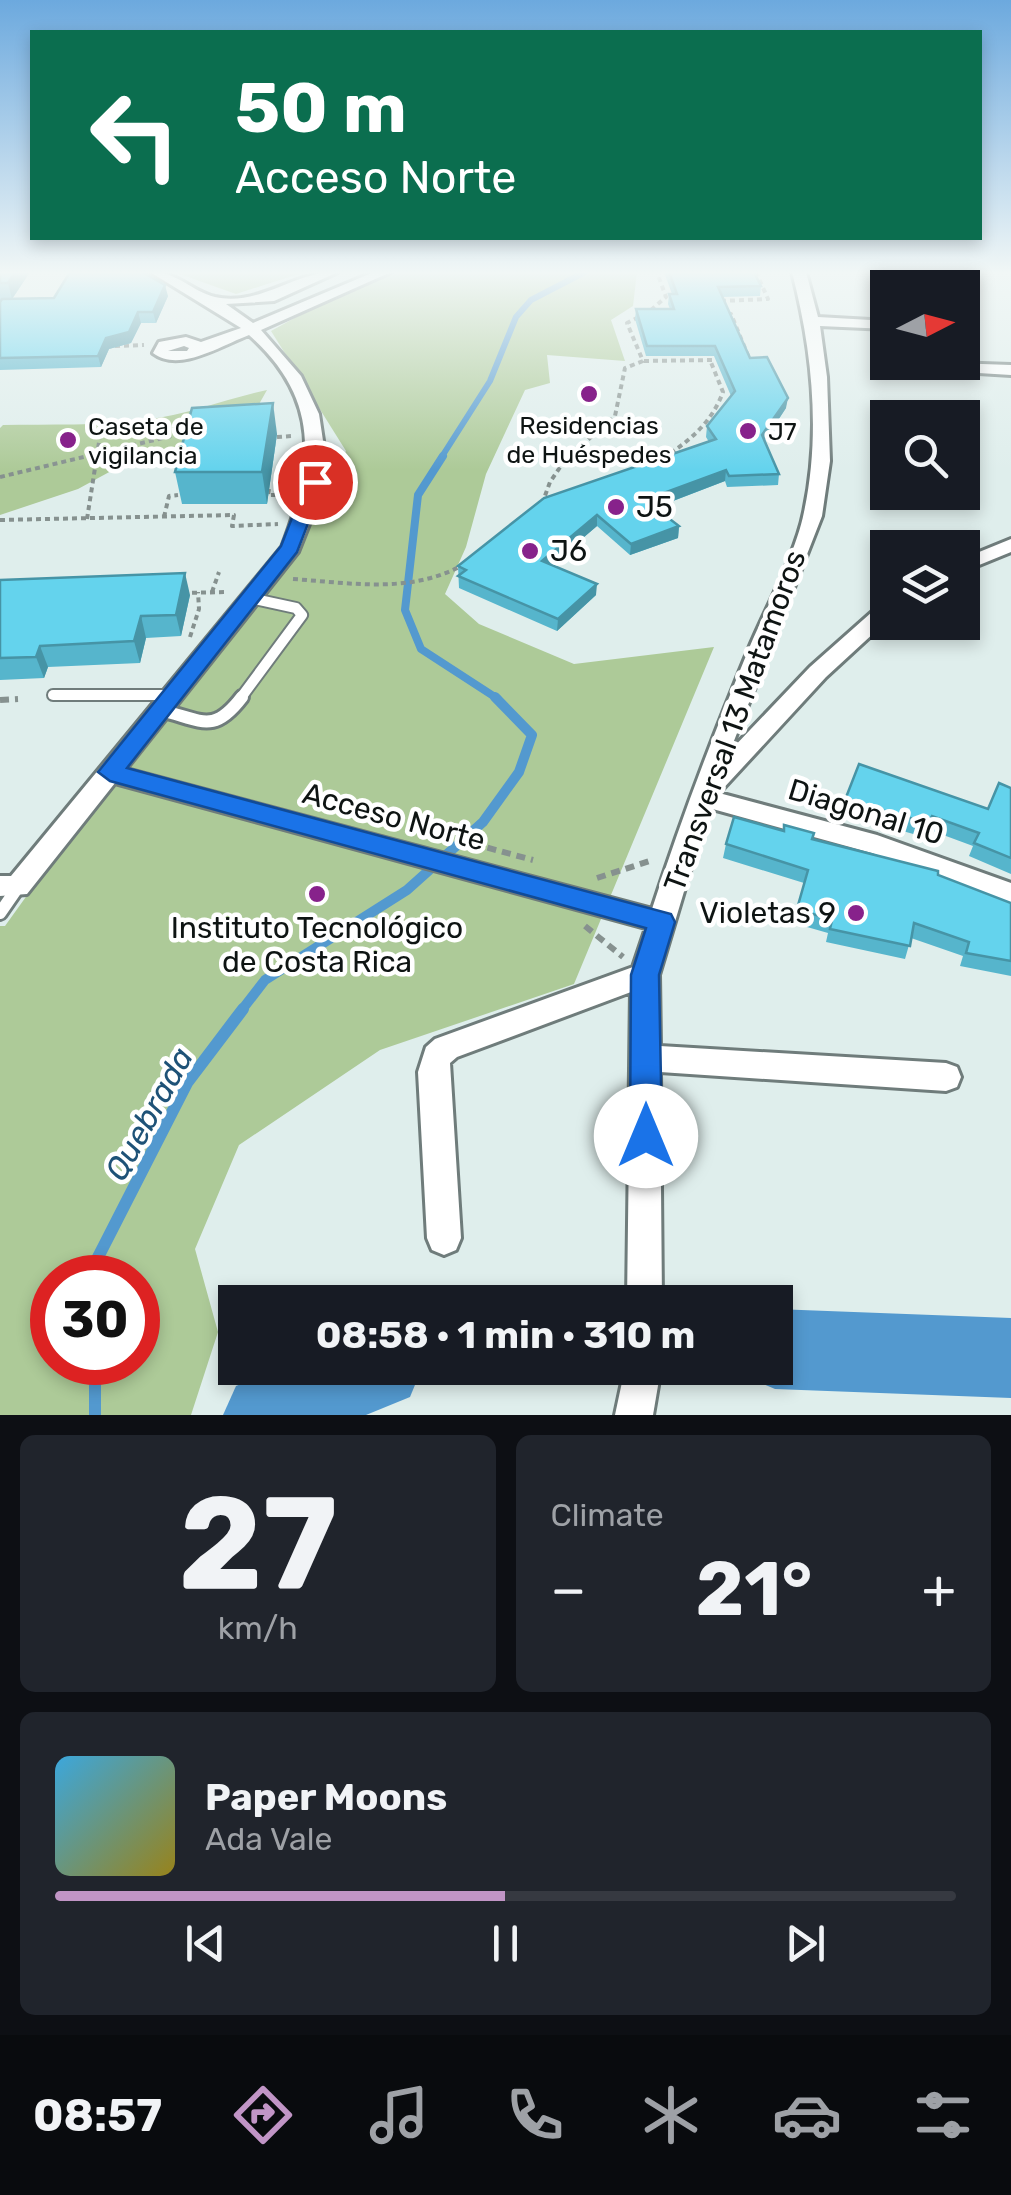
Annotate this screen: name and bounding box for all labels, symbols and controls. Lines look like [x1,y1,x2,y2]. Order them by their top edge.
text: 50 m [235,67,407,150]
icon: left [70,70,200,200]
text: Acceso Norte [235,151,517,204]
north arrow [870,270,980,380]
map controls [870,270,980,640]
marker: Residencias de Huéspedes [578,383,600,405]
button: search [870,400,980,510]
place label: Residencias de Huéspedes [506,411,672,469]
place label: Caseta de vigilancia [88,412,204,470]
place label: J7 [768,417,797,446]
marker: J7 [737,420,759,442]
marker: Caseta de vigilancia [57,429,79,451]
pin [273,440,358,525]
icon: arrive [288,455,343,510]
place label: J5 [636,489,673,525]
marker: J5 [605,496,627,518]
button: layers [870,530,980,640]
place label: J6 [550,533,587,569]
marker: J6 [519,540,541,562]
street label: Transversal 13 Matamoros [656,545,814,897]
street label: Diagonal 10 [784,771,948,853]
street label: Acceso Norte [299,775,489,859]
marker: Instituto Tecnológico de Costa Rica [306,883,328,905]
place label: Violetas 9 [699,895,836,931]
marker: Violetas 9 [845,902,867,924]
place label: Instituto Tecnológico de Costa Rica [171,910,463,980]
water label: Quebrada [97,1041,201,1187]
position arrow [594,1084,698,1188]
speed limit sign: 30 [30,1255,160,1385]
text: 08:58 · 1 min · 310 m [316,1312,695,1358]
text: 27 [178,1466,337,1621]
text: Climate [551,1496,664,1534]
text: 21° [696,1545,812,1634]
text: − [551,1557,586,1622]
text: + [922,1557,956,1622]
text: km/h [218,1609,298,1647]
text: Paper Moons [205,1774,447,1820]
text: Ada Vale [205,1820,332,1858]
icon: previous [178,1916,233,1971]
icon: pause [478,1916,533,1971]
icon: next [778,1916,833,1971]
icon: directions [228,2080,298,2150]
icon: music [364,2080,434,2150]
icon: phone [500,2080,570,2150]
icon: climate [636,2080,706,2150]
icon: car [772,2080,842,2150]
icon: filters [908,2080,978,2150]
text: 08:57 [33,2089,162,2142]

